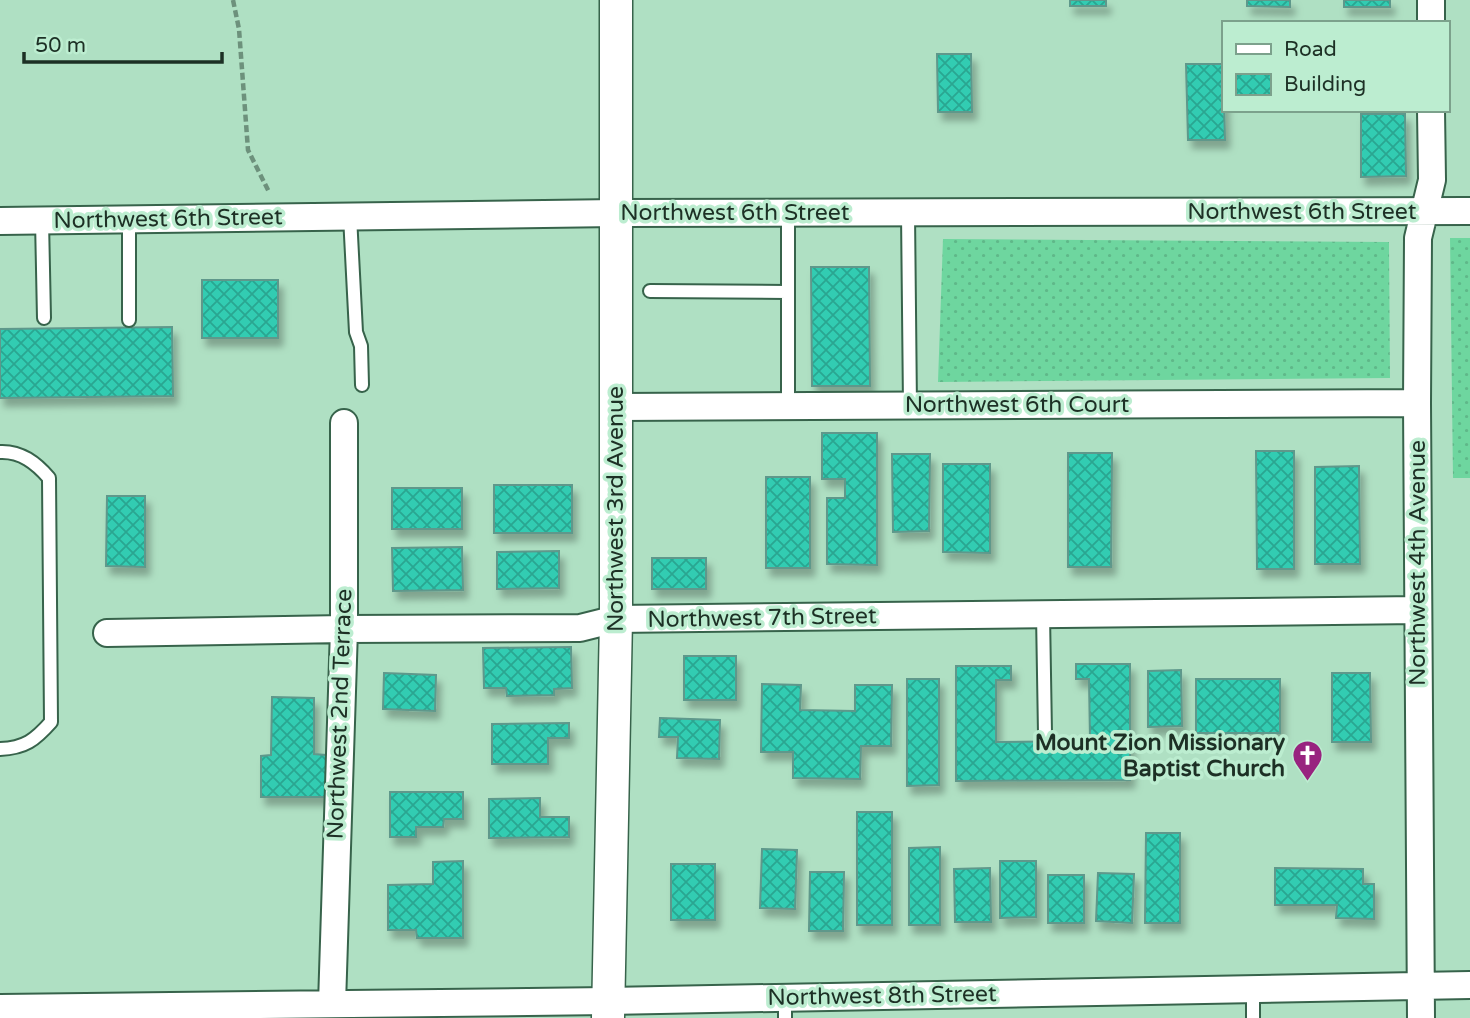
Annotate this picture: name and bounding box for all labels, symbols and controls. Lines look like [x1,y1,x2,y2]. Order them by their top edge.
scale bar [24,21,222,65]
legend [1222,21,1449,112]
text: 50 m [35,33,86,58]
text: Road [1284,37,1337,62]
text: Building [1284,72,1366,97]
street label: Northwest 6th Street [1187,198,1417,226]
street label: Northwest 6th Street [620,199,850,227]
street label: Northwest 6th Street [53,203,283,235]
street label: Northwest 3rd Avenue [602,386,630,632]
street label: Northwest 6th Court [905,391,1130,419]
street label: Northwest 4th Avenue [1404,440,1432,686]
street label: Northwest 2nd Terrace [322,588,358,840]
street label: Northwest 7th Street [647,602,877,634]
place label: Mount Zion Missionary Baptist Church [1035,729,1286,783]
church icon: Mount Zion Missionary Baptist Church [1291,739,1325,783]
street label: Northwest 8th Street [767,980,997,1012]

